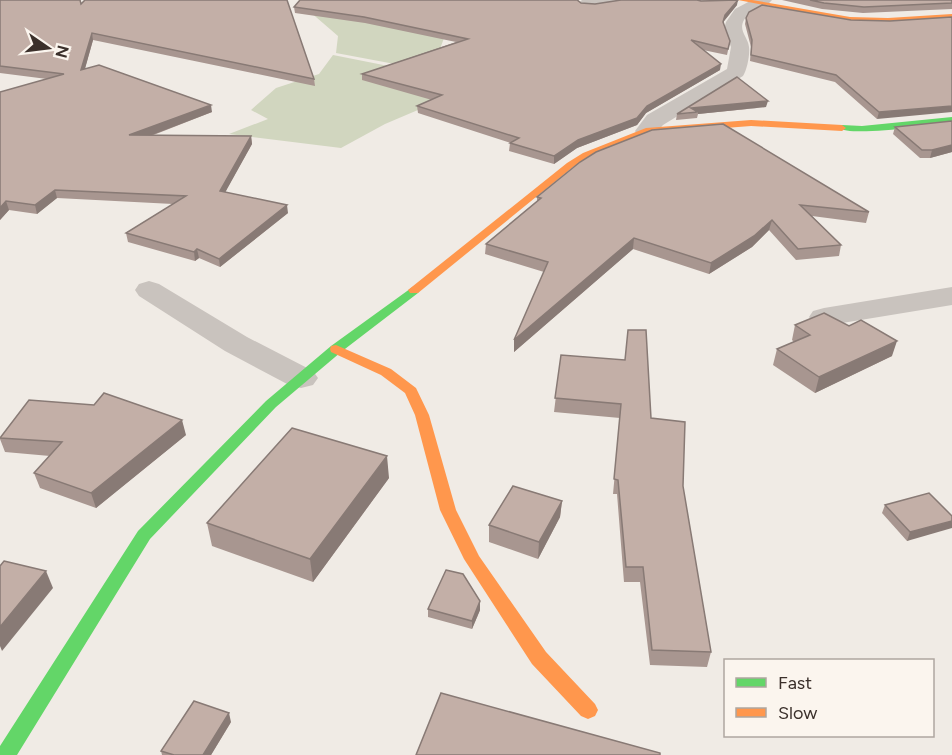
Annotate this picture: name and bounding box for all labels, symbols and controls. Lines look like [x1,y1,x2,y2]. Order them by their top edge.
north arrow [18,18,78,78]
text: N [51,43,73,60]
legend [724,659,934,737]
text: Fast [778,672,812,694]
text: Slow [778,702,817,724]

